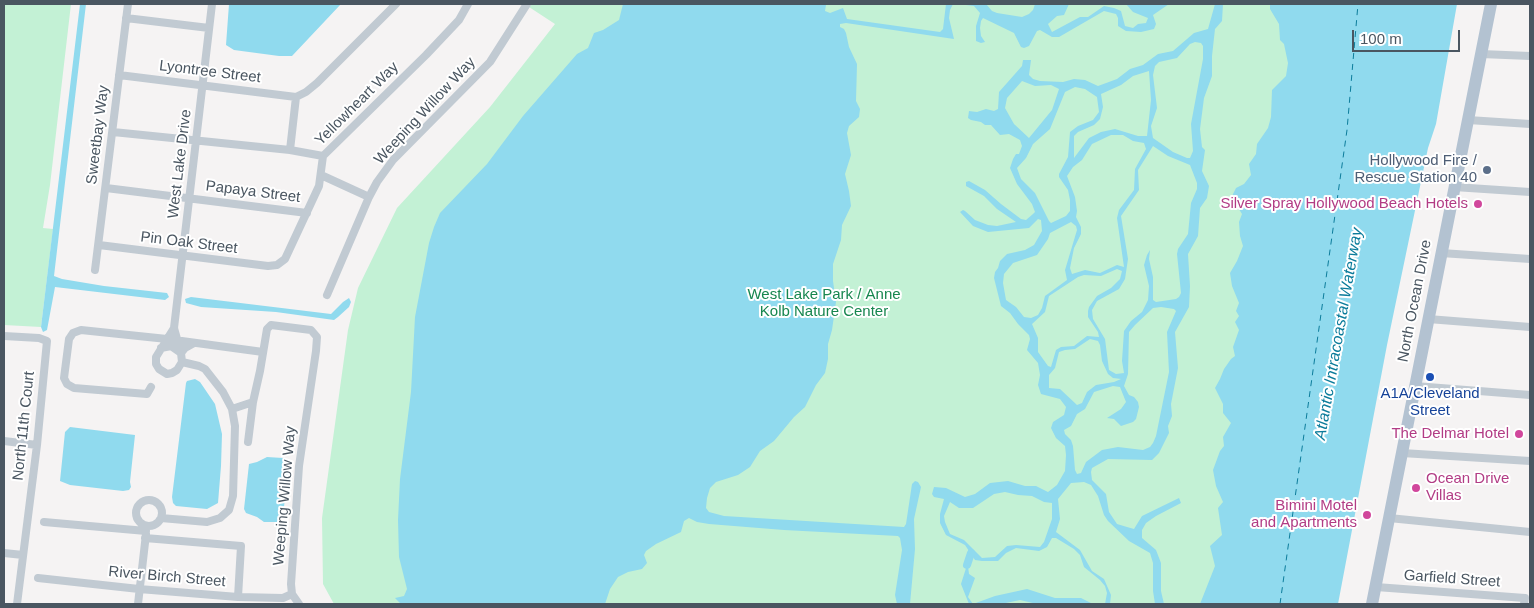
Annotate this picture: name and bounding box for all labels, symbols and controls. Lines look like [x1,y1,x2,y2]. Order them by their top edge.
scale bar [1354,20,1462,52]
text: 100 m [1360,30,1402,47]
street label: Weeping Willow Way [371,54,479,168]
street label: Lyontree Street [158,57,262,87]
street label: Yellowheart Way [312,59,402,149]
street label: Sweetbay Way [83,85,113,185]
street label: West Lake Drive [164,108,196,220]
place label: Hollywood Fire / Rescue Station 40 [1354,152,1477,187]
marker: Hollywood Fire / Rescue Station 40 [1481,164,1493,176]
street label: Papaya Street [205,177,301,207]
place label: Silver Spray Hollywood Beach Hotels [1220,195,1468,213]
marker: Silver Spray Hollywood Beach Hotels [1472,198,1484,210]
water label: Atlantic Intracoastal Waterway [1311,227,1367,441]
street label: Pin Oak Street [139,228,239,258]
street label: North Ocean Drive [1394,238,1436,364]
park label: West Lake Park / Anne Kolb Nature Center [747,286,901,321]
street label: North 11th Court [9,370,39,482]
marker: A1A/Cleveland Street [1424,371,1436,383]
place label: A1A/Cleveland Street [1380,385,1480,420]
street label: Weeping Willow Way [270,425,300,567]
place label: The Delmar Hotel [1391,425,1509,443]
marker: The Delmar Hotel [1513,428,1525,440]
place label: Ocean Drive Villas [1426,470,1509,505]
marker: Ocean Drive Villas [1410,482,1422,494]
place label: Bimini Motel and Apartments [1251,497,1357,532]
marker: Bimini Motel and Apartments [1361,509,1373,521]
street label: River Birch Street [108,563,226,591]
street label: Garfield Street [1403,567,1501,591]

